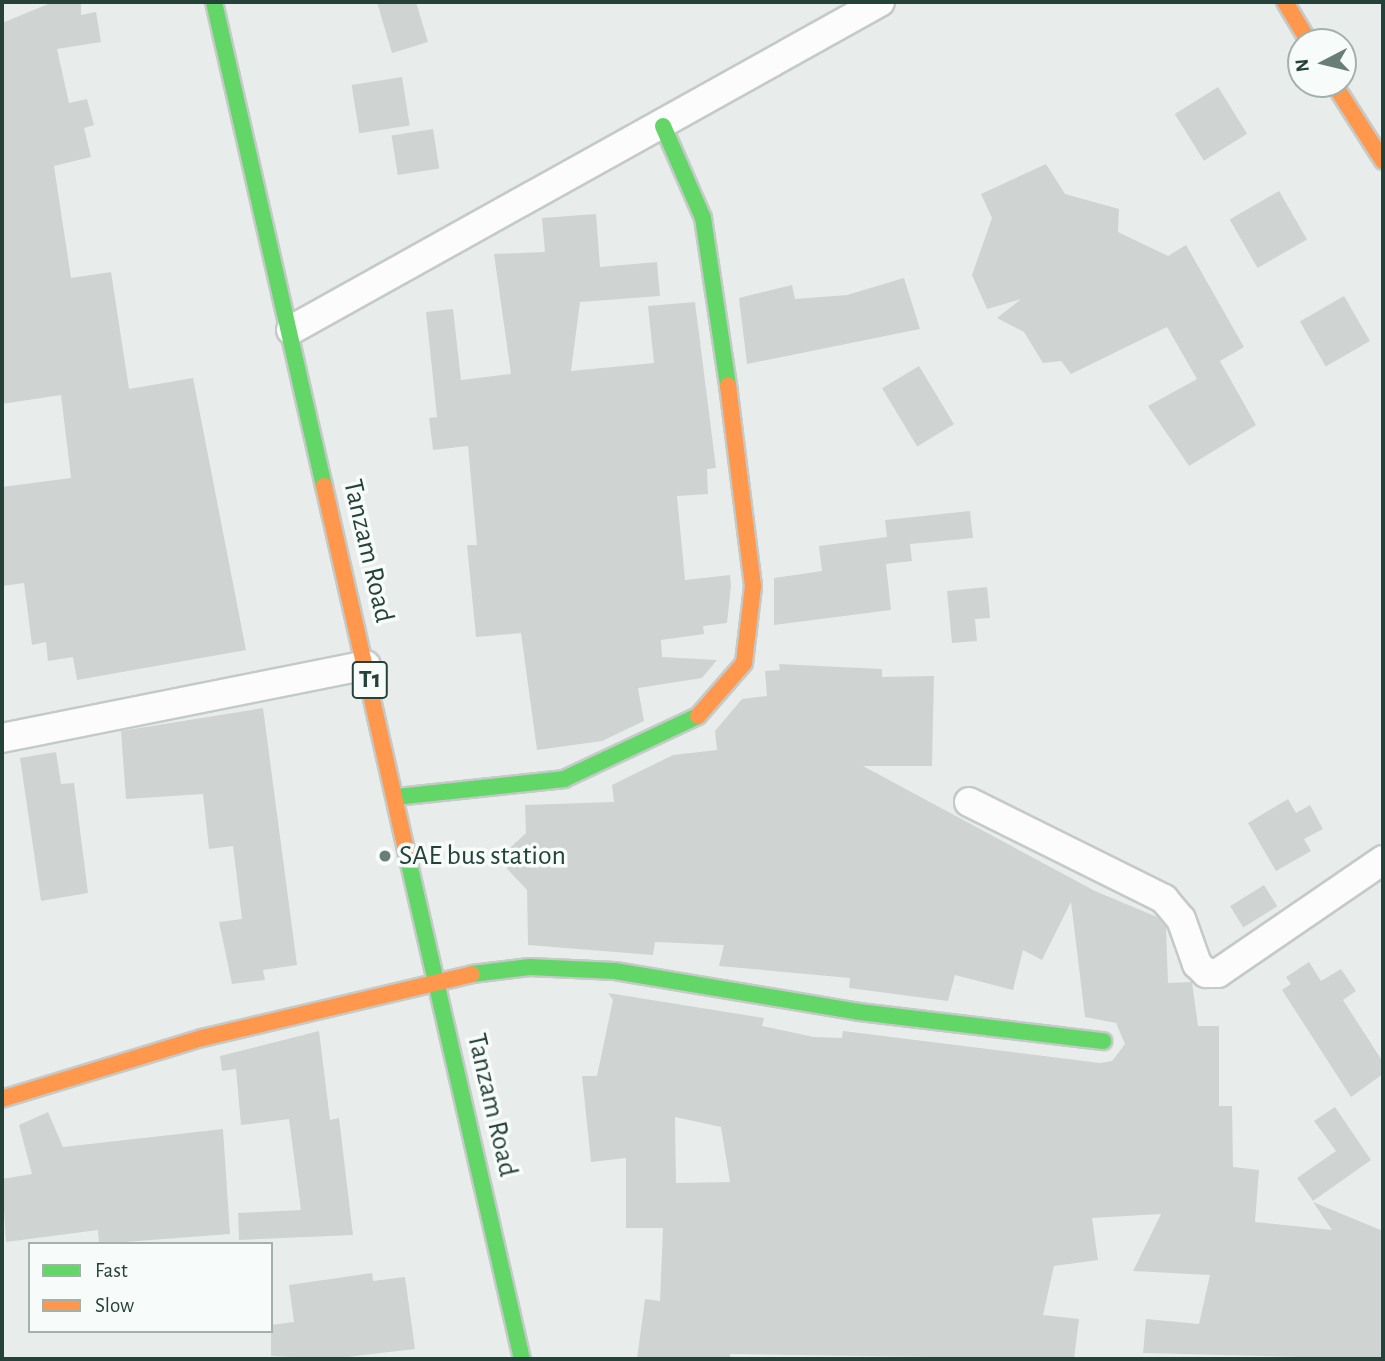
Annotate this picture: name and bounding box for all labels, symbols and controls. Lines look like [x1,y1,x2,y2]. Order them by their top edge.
north arrow [1287,28,1357,98]
text: N [1292,58,1313,73]
street label: Tanzam Road [335,476,401,626]
road number: T1 [351,658,389,702]
place label: SAE bus station [399,839,566,873]
marker: SAE bus station [377,848,393,864]
street label: Tanzam Road [459,1030,525,1180]
legend [28,1242,273,1333]
text: Fast [95,1260,128,1281]
text: Slow [95,1295,134,1316]

